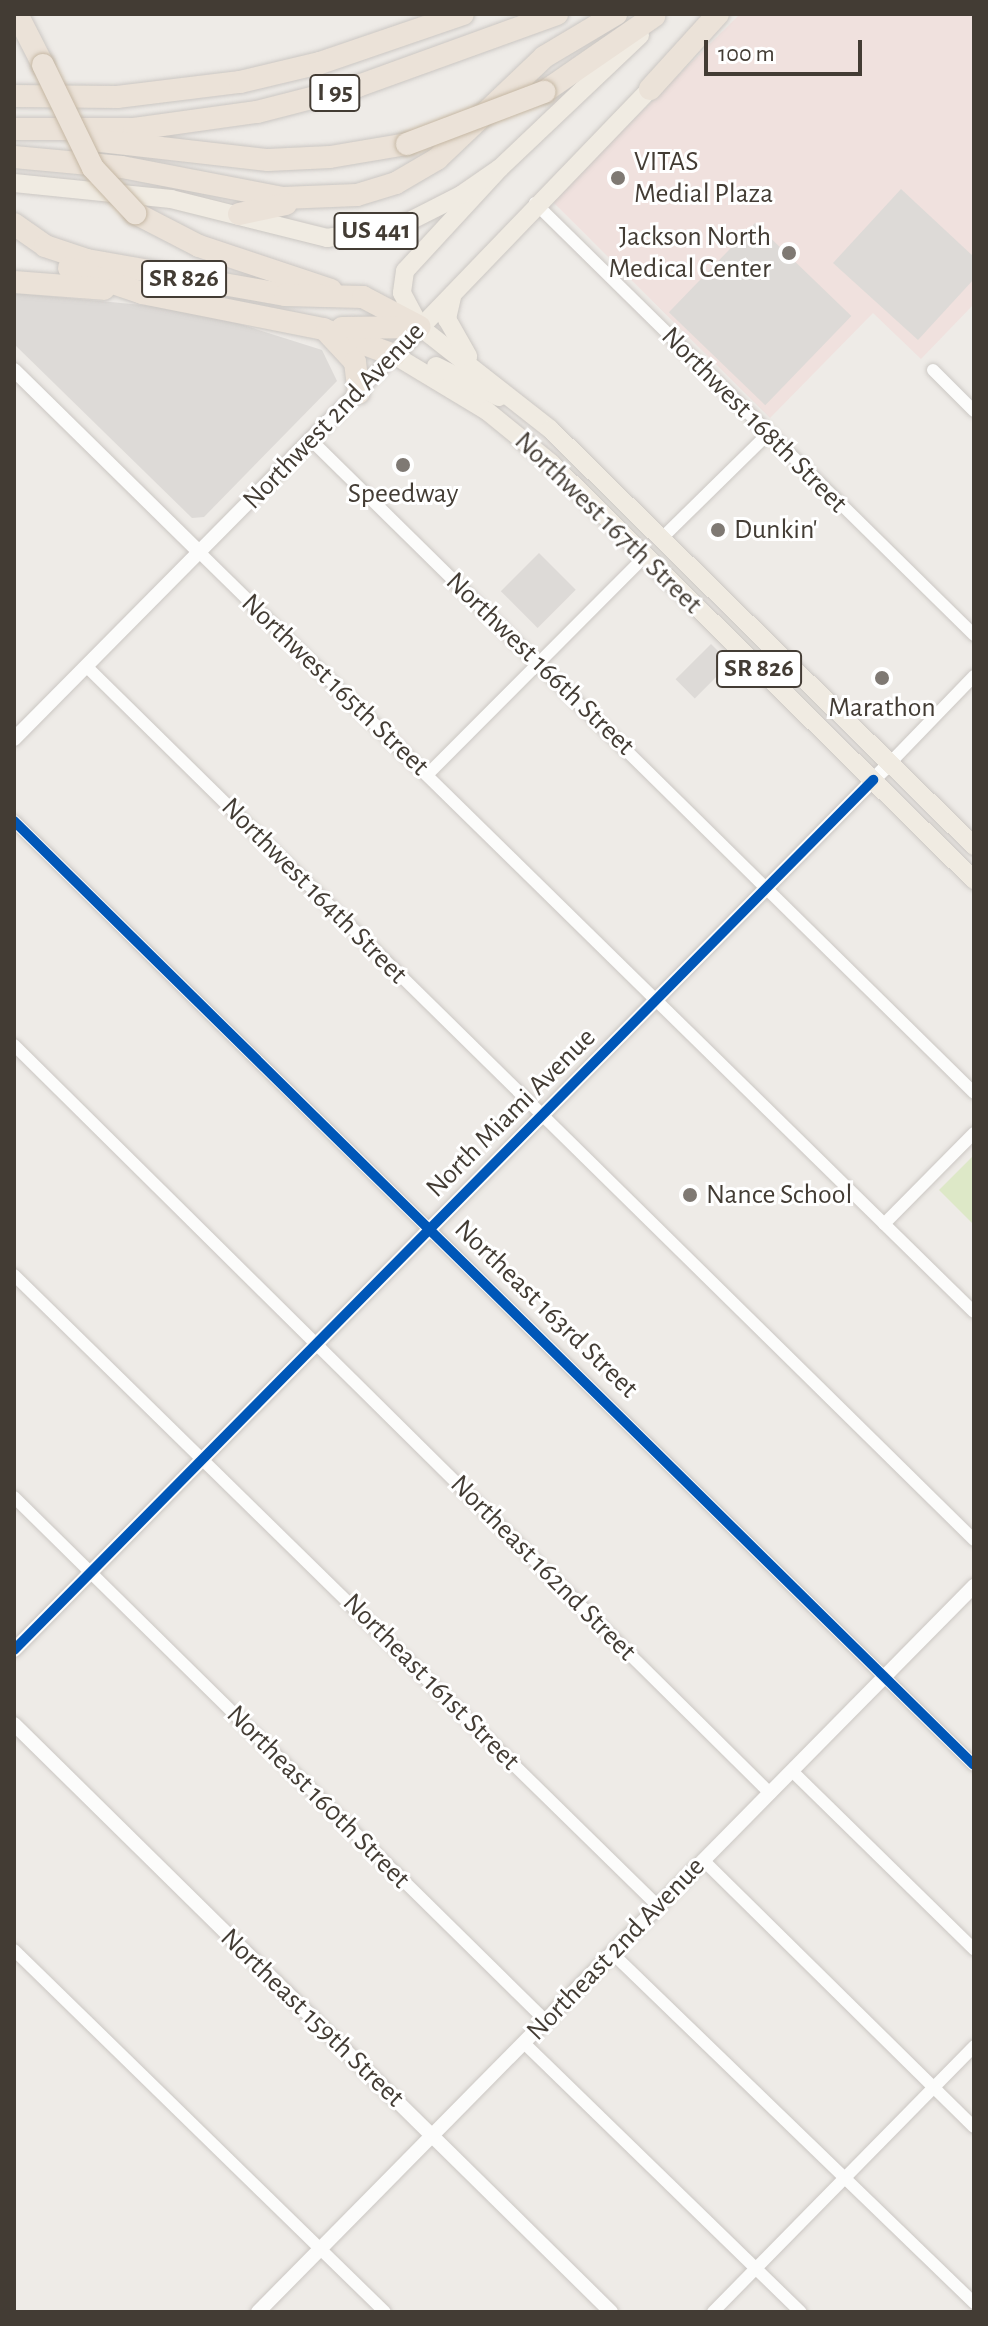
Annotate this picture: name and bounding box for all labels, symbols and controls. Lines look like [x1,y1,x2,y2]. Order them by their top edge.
scale bar [708,24,866,74]
text: 100 m [718,42,775,66]
road number: I 95 [309,71,361,115]
place label: VITAS Medial Plaza [634,145,773,211]
marker: VITAS Medial Plaza [609,169,627,187]
road number: US 441 [332,209,420,253]
place label: Jackson North Medical Center [608,220,771,286]
marker: Jackson North Medical Center [778,242,800,264]
road number: SR 826 [140,257,228,301]
street label: Northwest 2nd Avenue [236,315,432,517]
street label: Northwest 168th Street [654,320,854,520]
street label: Northwest 167th Street [507,425,709,621]
marker: Speedway [394,456,412,474]
place label: Speedway [348,477,458,511]
place label: Dunkin' [734,513,817,547]
marker: Dunkin' [709,521,727,539]
street label: Northwest 166th Street [439,565,641,763]
street label: Northwest 165th Street [234,587,436,783]
road number: SR 826 [715,647,803,691]
marker: Marathon [873,669,891,687]
place label: Marathon [828,691,936,725]
street label: Northwest 164th Street [214,791,414,991]
street label: North Miami Avenue [419,1021,603,1205]
place label: Nance School [706,1178,852,1212]
marker: Nance School [681,1186,699,1204]
street label: Northeast 163rd Street [447,1213,645,1405]
street label: Northeast 162nd Street [443,1468,643,1668]
street label: Northeast 161st Street [335,1586,527,1778]
street label: Northeast 160th Street [219,1698,417,1896]
street label: Northeast 2nd Avenue [520,1850,712,2048]
street label: Northeast 159th Street [213,1922,411,2114]

